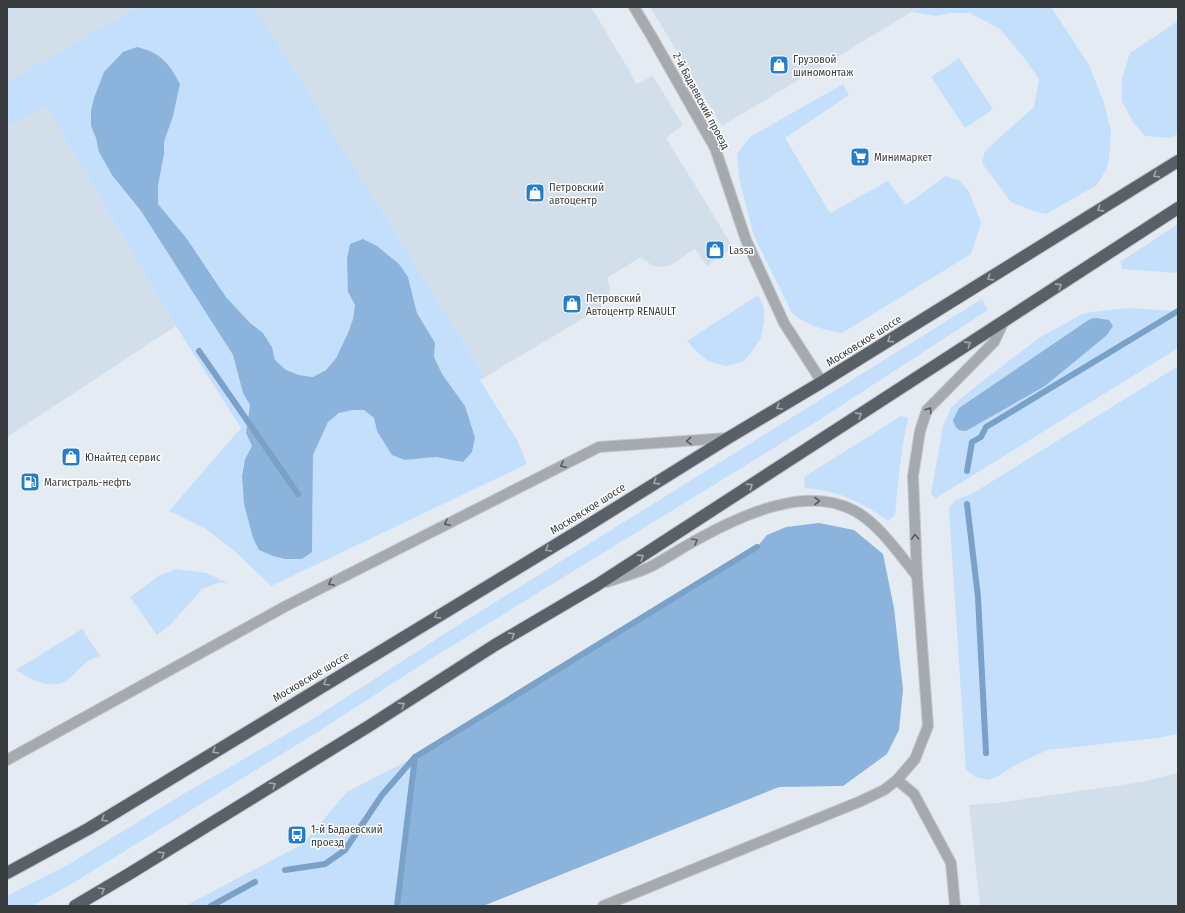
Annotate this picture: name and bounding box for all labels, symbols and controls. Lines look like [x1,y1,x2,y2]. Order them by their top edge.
street label: 2-й Бадаевский проезд [670,50,732,152]
place label: Грузовой шиномонтаж [793,53,853,79]
shop icon: Грузовой шиномонтаж [768,54,790,76]
supermarket icon: Минимаркет [849,146,871,168]
place label: Минимаркет [874,151,933,164]
one-way arrow [1153,170,1160,177]
place label: Петровский автоцентр [549,181,604,207]
shop icon: Петровский автоцентр [524,182,546,204]
one-way arrow [1097,205,1104,212]
shop icon: Lassa [704,239,726,261]
place label: Lassa [729,244,754,257]
one-way arrow [987,274,994,281]
one-way arrow [1055,283,1062,290]
place label: Петровский Автоцентр RENAULT [586,292,677,318]
shop icon: Петровский Автоцентр RENAULT [561,293,583,315]
street label: Московское шоссе [824,313,904,369]
one-way arrow [887,335,894,343]
one-way arrow [964,342,971,349]
one-way arrow [776,403,783,410]
one-way arrow [924,407,931,414]
one-way arrow [855,413,862,420]
one-way arrow [686,436,692,445]
shop icon: Юнайтед сервис [60,446,82,468]
place label: Юнайтед сервис [85,451,161,464]
one-way arrow [560,460,568,468]
fuel station icon: Магистраль-нефть [19,471,41,493]
place label: Магистраль-нефть [44,476,131,489]
one-way arrow [653,478,660,485]
street label: Московское шоссе [548,481,628,537]
one-way arrow [746,483,753,491]
one-way arrow [814,497,820,505]
one-way arrow [444,519,451,526]
one-way arrow [911,534,919,540]
one-way arrow [691,538,699,545]
one-way arrow [545,544,552,552]
one-way arrow [637,554,644,561]
one-way arrow [328,578,336,586]
one-way arrow [434,611,441,619]
one-way arrow [508,633,515,640]
street label: Московское шоссе [271,649,351,705]
one-way arrow [323,678,330,686]
one-way arrow [398,702,405,709]
one-way arrow [212,746,219,754]
one-way arrow [269,783,276,790]
one-way arrow [101,814,108,821]
place label: 1-й Бадаевский проезд [311,823,383,849]
bus stop icon: 1-й Бадаевский проезд [286,824,308,846]
one-way arrow [158,851,165,859]
one-way arrow [98,888,105,895]

